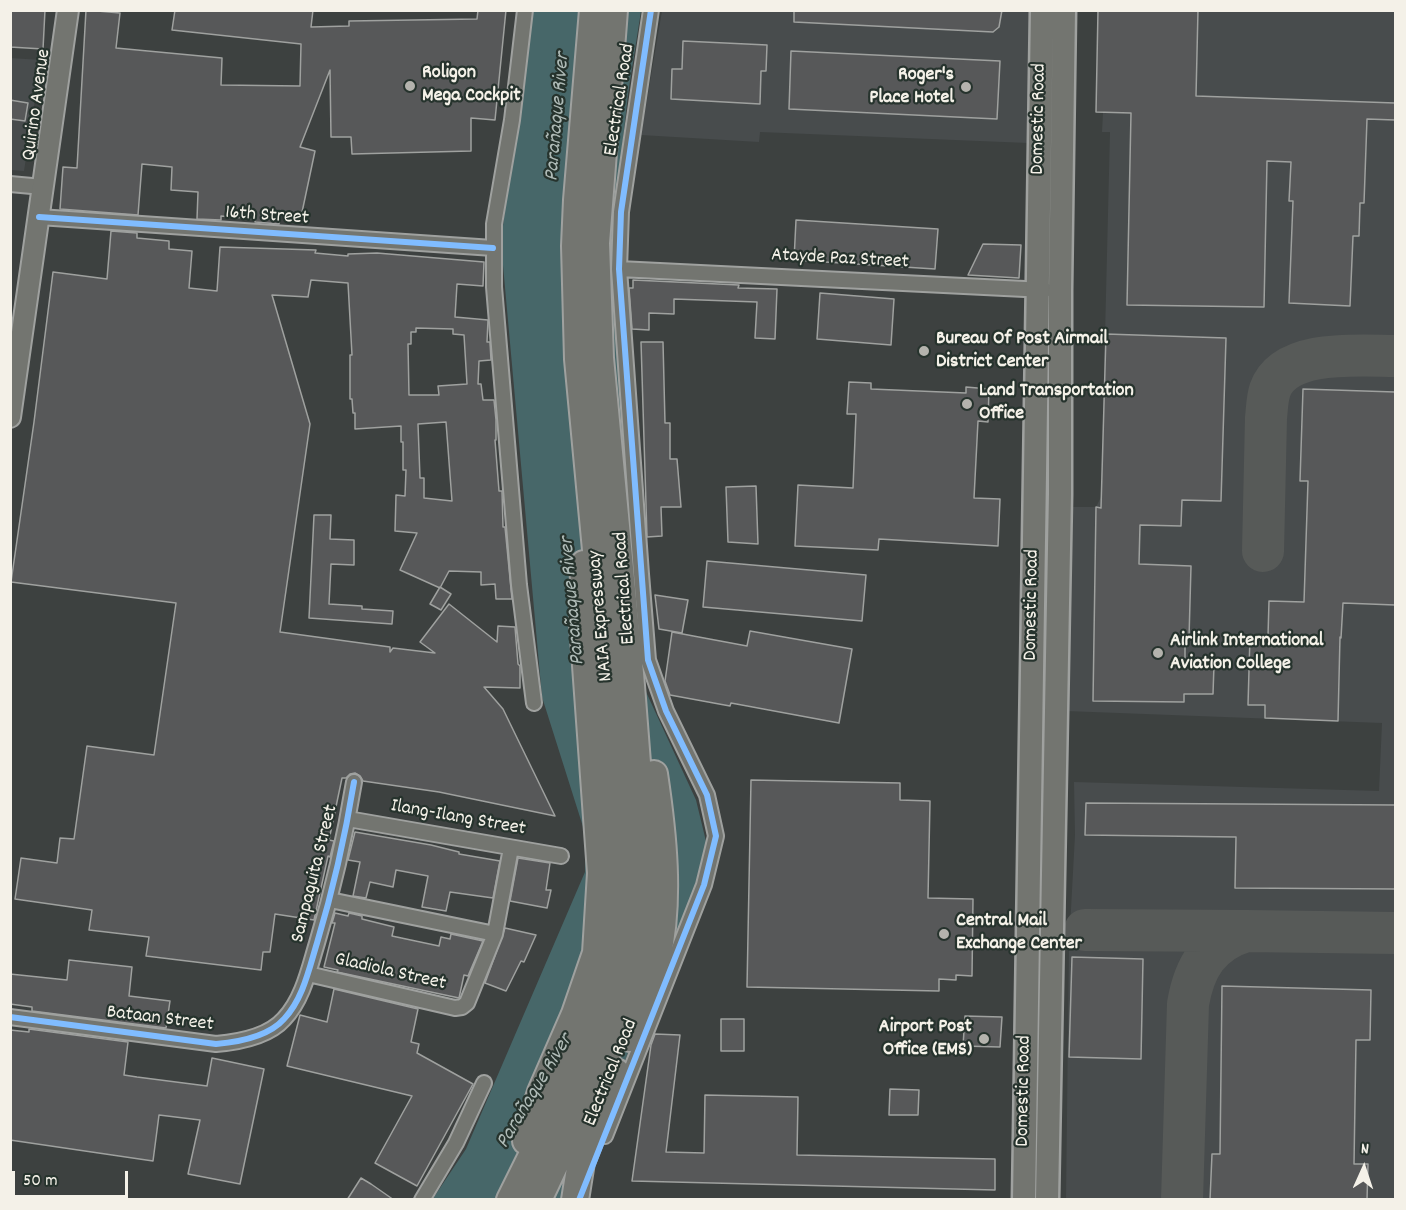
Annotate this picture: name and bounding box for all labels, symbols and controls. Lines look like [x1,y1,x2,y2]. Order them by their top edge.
street label: Electrical Road [600,42,642,158]
street label: Quirino Avenue [18,48,58,162]
water label: Parañaque River [541,52,577,182]
place label: Roligon Mega Cockpit [422,62,521,109]
street label: Domestic Road [1027,63,1053,175]
place label: Roger's Place Hotel [869,64,954,111]
marker: Roligon Mega Cockpit [403,79,417,93]
marker: Roger's Place Hotel [959,80,973,94]
street label: 16th Street [224,202,310,232]
street label: Atayde Paz Street [771,244,909,276]
place label: Bureau Of Post Airmail District Center [936,328,1108,375]
marker: Bureau Of Post Airmail District Center [917,344,931,358]
place label: Land Transportation Office [979,380,1134,427]
marker: Land Transportation Office [960,397,974,411]
street label: Electrical Road [610,531,642,645]
water label: Parañaque River [556,536,592,666]
street label: NAIA Expressway [584,549,620,683]
street label: Domestic Road [1020,549,1046,661]
place label: Airlink International Aviation College [1170,630,1323,677]
marker: Airlink International Aviation College [1151,646,1165,660]
street label: Ilang-Ilang Street [389,795,527,843]
street label: Sampaguita Street [287,802,345,946]
place label: Central Mail Exchange Center [956,910,1082,957]
marker: Central Mail Exchange Center [937,927,951,941]
street label: Gladiola Street [332,949,448,997]
street label: Bataan Street [105,1002,215,1038]
street label: Electrical Road [580,1016,644,1130]
place label: Airport Post Office (EMS) [879,1016,972,1063]
water label: Parañaque River [492,1030,580,1154]
marker: Airport Post Office (EMS) [977,1032,991,1046]
street label: Domestic Road [1012,1035,1038,1147]
north arrow [1334,1138,1394,1198]
text: N [1360,1138,1370,1161]
scale bar [15,1159,130,1197]
text: 50 m [23,1169,58,1194]

